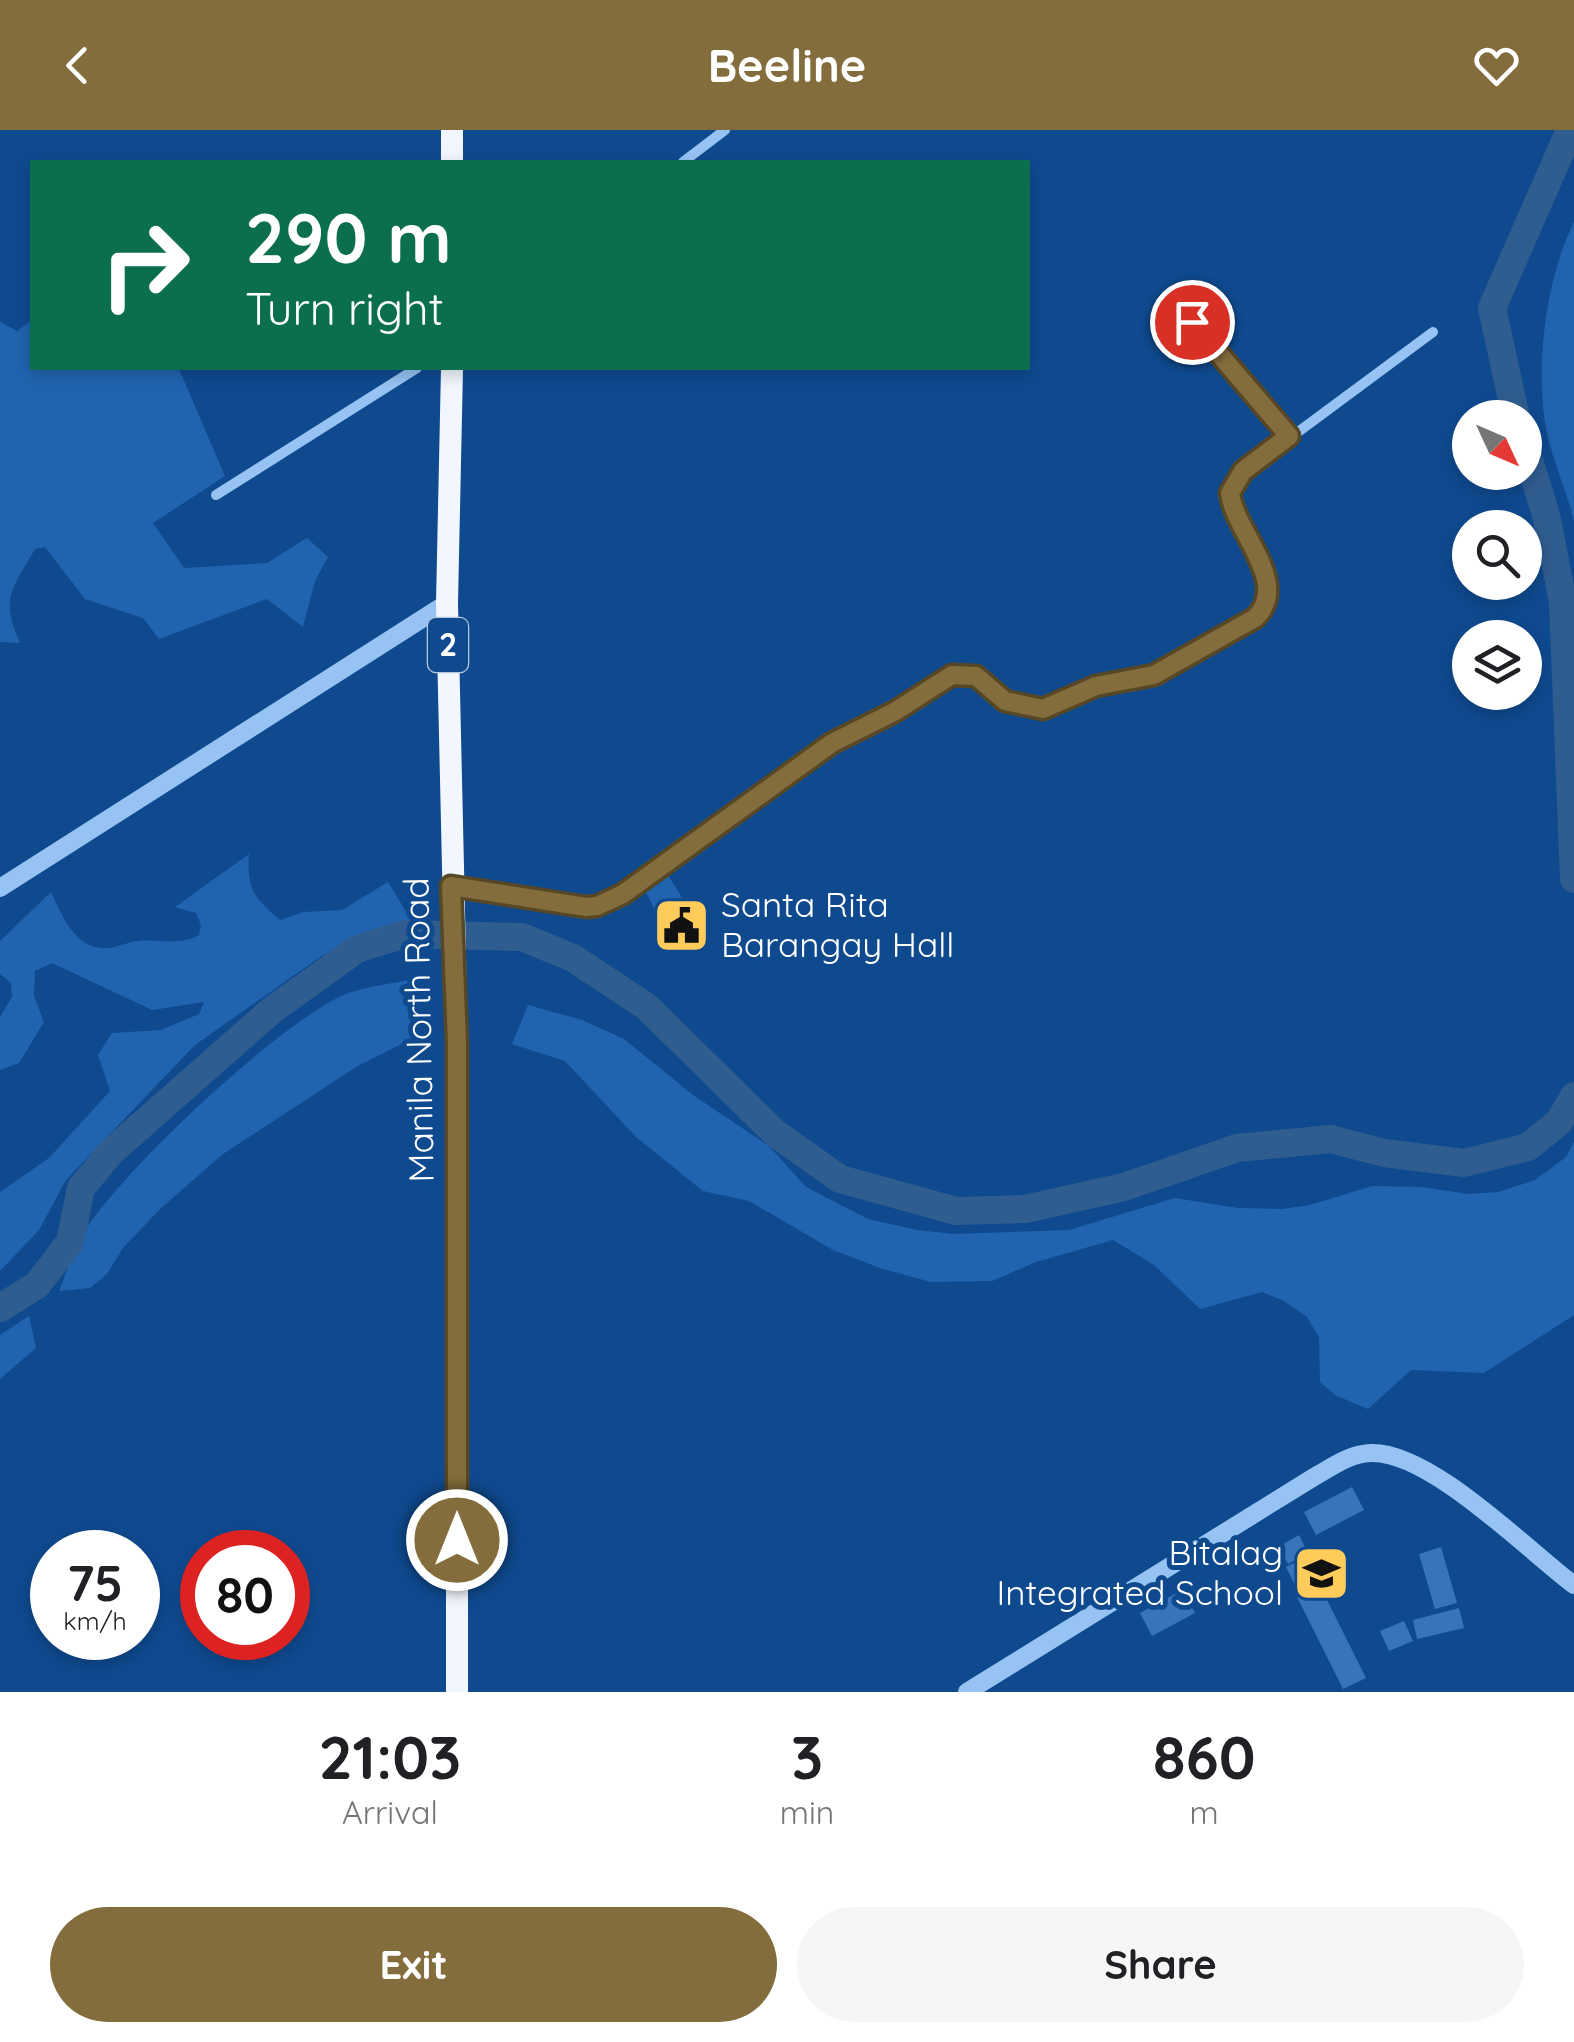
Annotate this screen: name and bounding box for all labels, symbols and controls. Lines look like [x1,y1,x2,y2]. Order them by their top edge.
text: Beeline [708,37,866,93]
icon: back [50,38,105,93]
icon: heart [1469,38,1524,93]
text: 290 m [245,193,452,281]
icon: right [80,200,210,330]
text: Turn right [245,280,444,336]
pin [1150,280,1235,365]
icon: arrive [1165,295,1220,350]
north arrow [1452,400,1542,490]
map controls [1452,400,1542,710]
button: search [1452,510,1542,600]
road number: 2 [428,618,468,672]
button: layers [1452,620,1542,710]
street label: Manila North Road [393,877,443,1183]
place label: Santa Rita Barangay Hall [721,882,954,966]
public building icon: Santa Rita Barangay Hall [652,895,712,955]
position arrow [405,1488,509,1592]
speed limit sign: 80 [180,1530,310,1660]
place label: Bitalag Integrated School [996,1530,1283,1614]
school or university icon: Bitalag Integrated School [1292,1543,1352,1603]
text: 75 [67,1551,123,1614]
text: km/h [63,1605,127,1636]
text: 21:03 [318,1719,461,1794]
text: 3 [791,1719,823,1794]
text: 860 [1153,1719,1256,1794]
text: Arrival [342,1792,438,1832]
text: min [780,1792,834,1832]
text: m [1190,1792,1219,1832]
button: Exit [50,1907,777,2022]
button: Share [797,1907,1524,2022]

